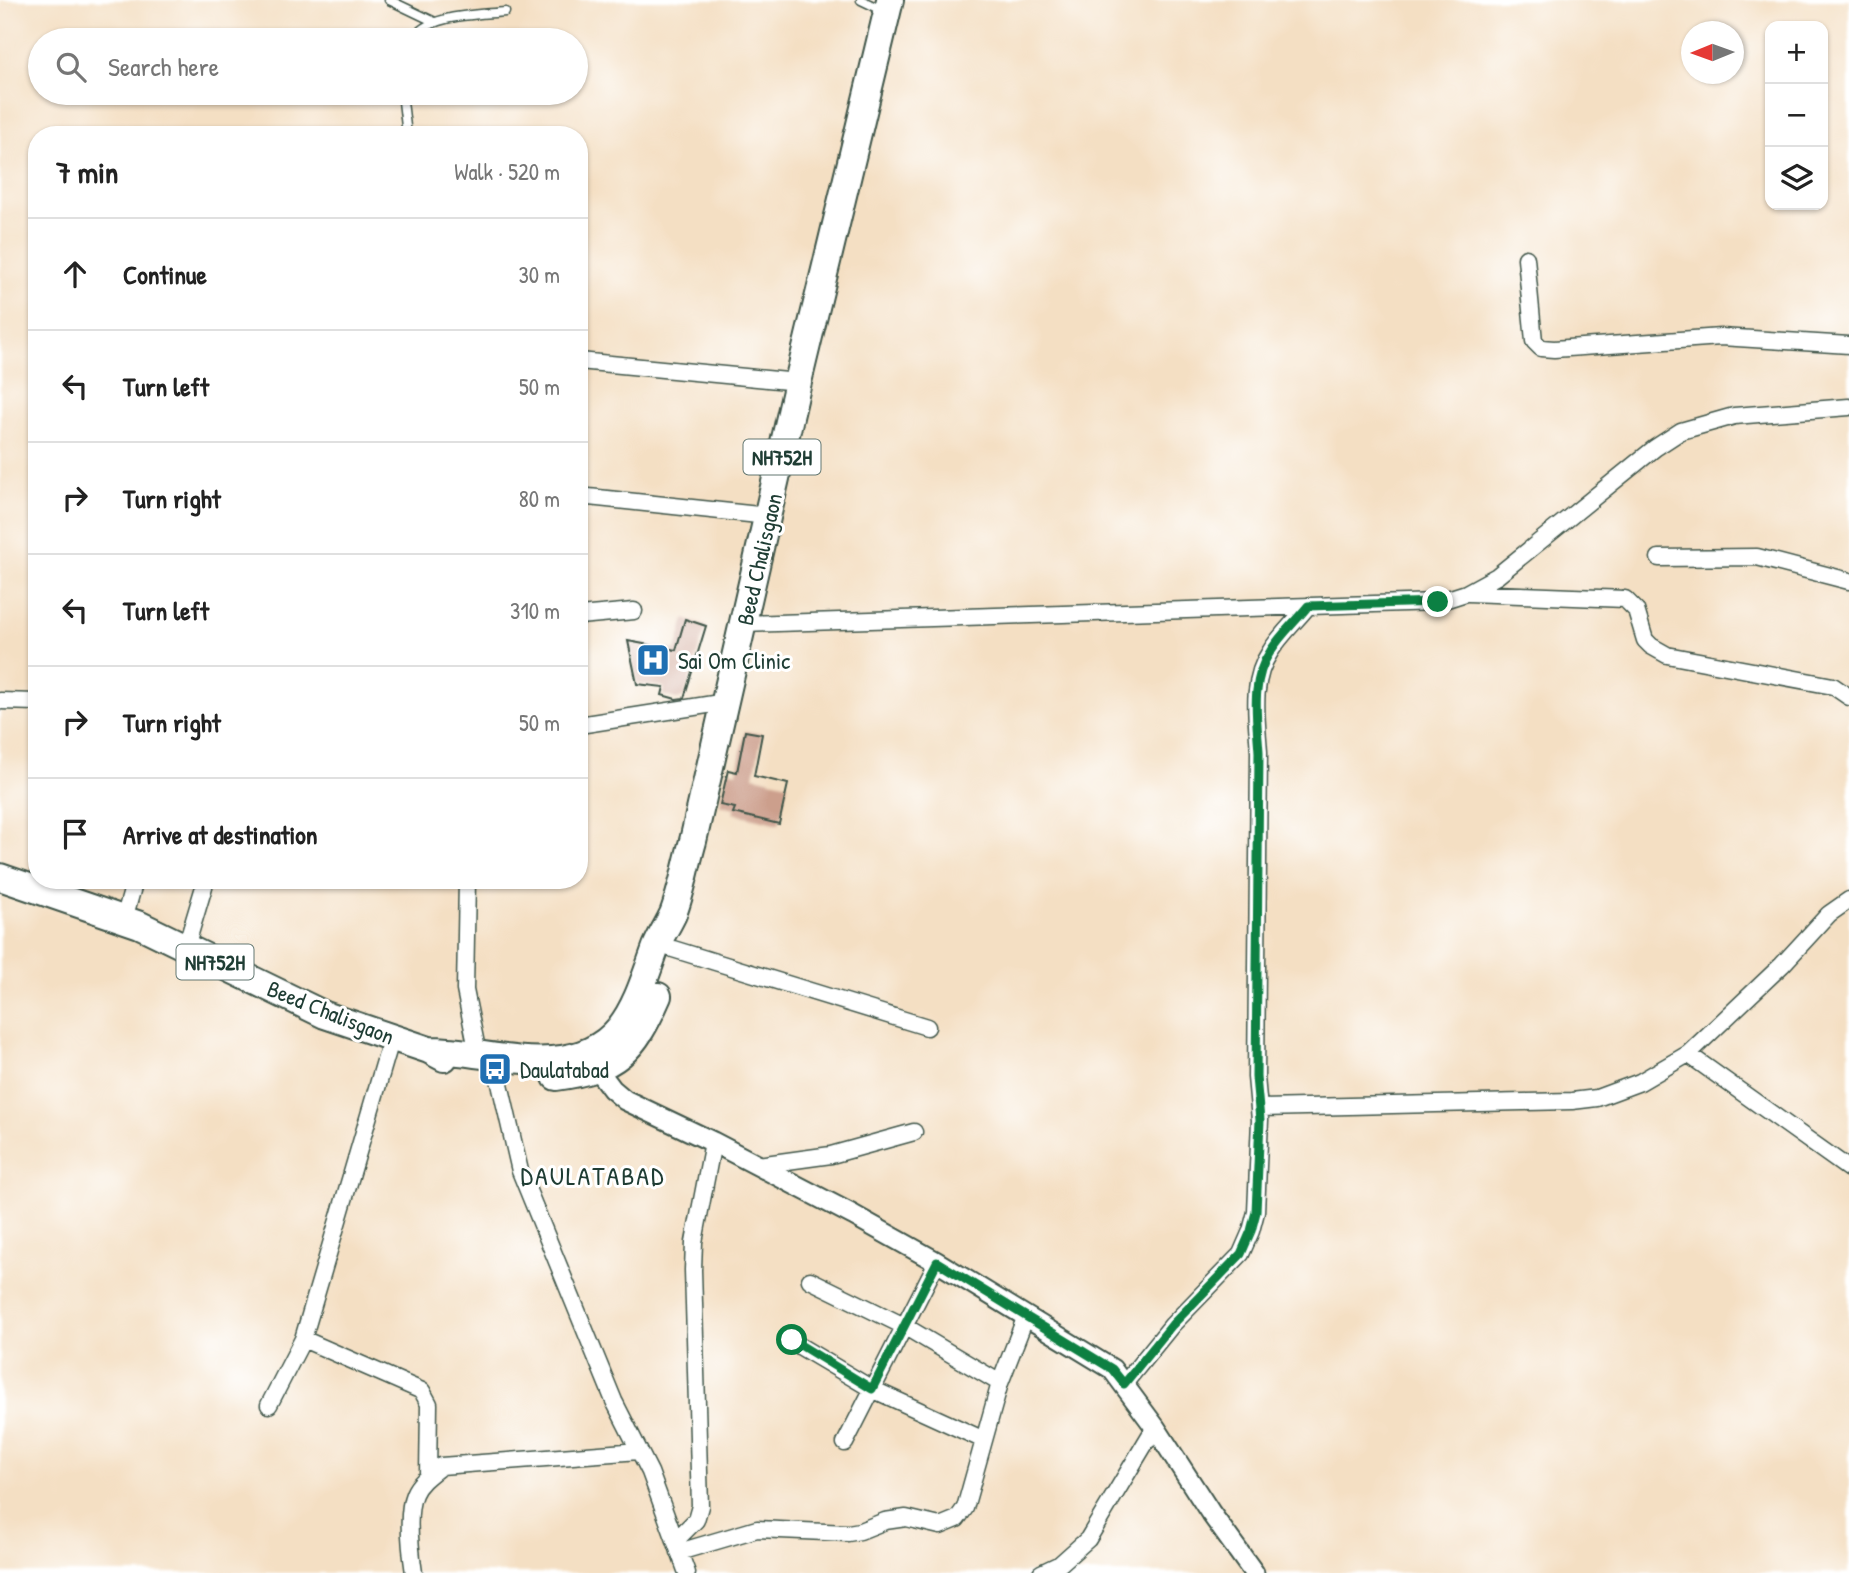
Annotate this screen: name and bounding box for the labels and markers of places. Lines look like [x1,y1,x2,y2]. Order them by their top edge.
hospital icon: Sai Om Clinic [634,641,672,679]
place label: Sai Om Clinic [678,645,790,676]
bus stop icon: Daulatabad [476,1050,514,1088]
place label: Daulatabad [520,1054,609,1085]

